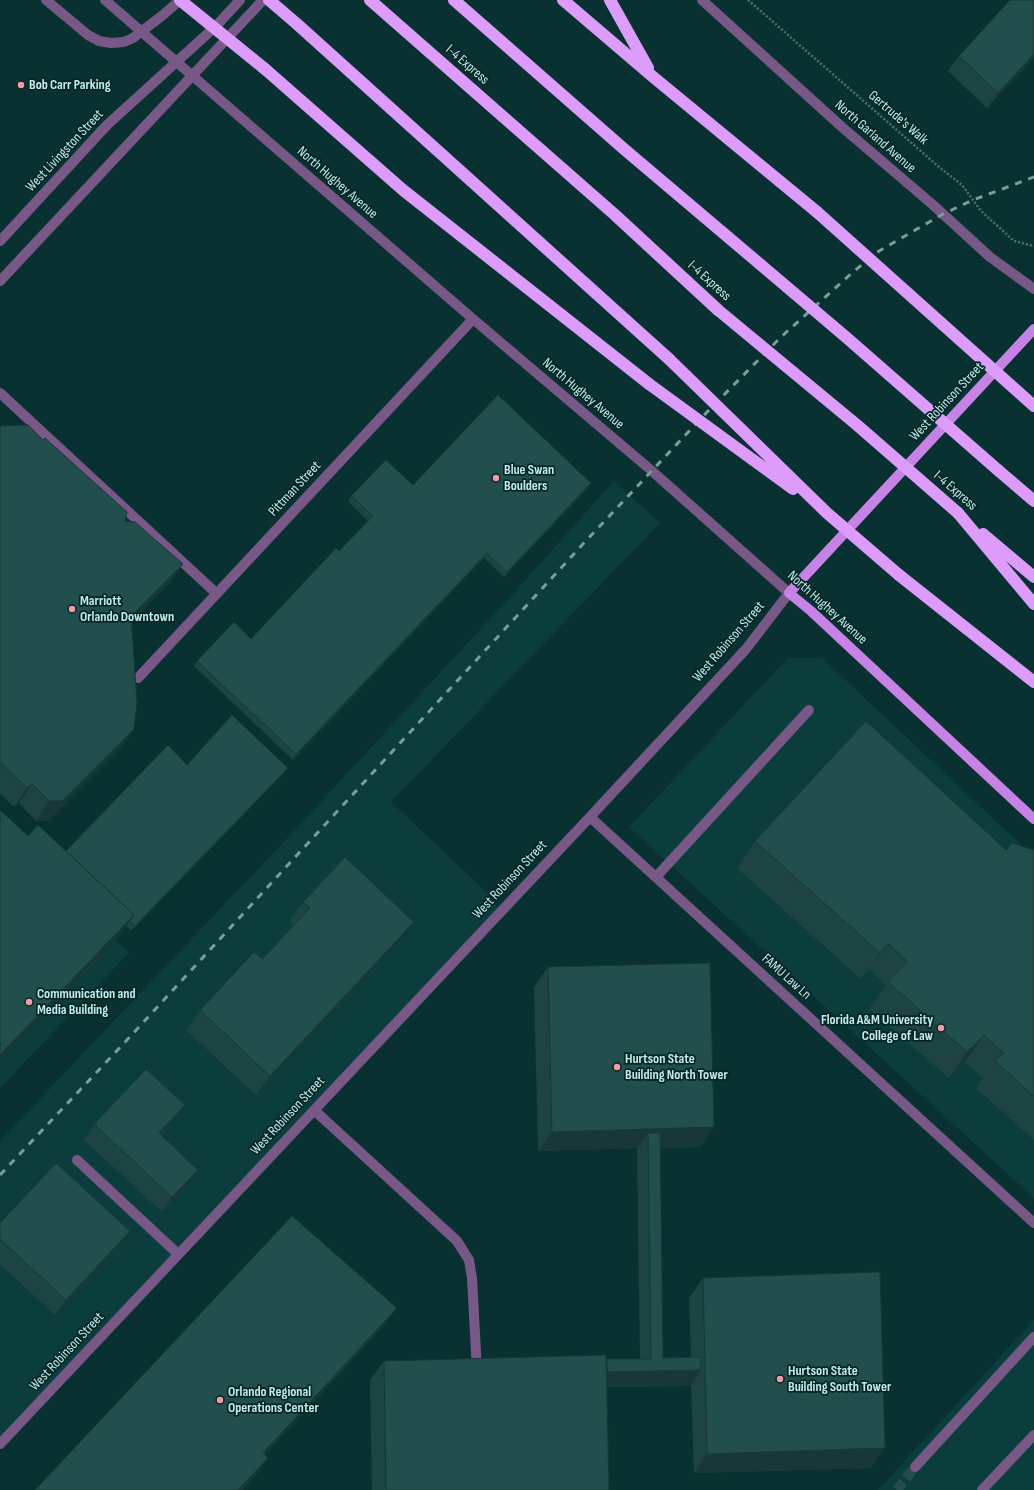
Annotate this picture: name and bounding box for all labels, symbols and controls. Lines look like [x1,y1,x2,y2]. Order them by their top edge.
street label: I-4 Express [442,42,492,88]
place label: Bob Carr Parking [29,77,111,93]
marker: Bob Carr Parking [16,80,26,90]
street label: Gertrude's Walk [865,87,931,149]
street label: North Garland Avenue [831,97,919,177]
street label: West Livingston Street [23,106,107,196]
street label: North Hughey Avenue [293,143,381,223]
street label: I-4 Express [684,257,734,305]
street label: North Hughey Avenue [539,355,627,433]
street label: West Robinson Street [906,359,988,445]
street label: Pittman Street [265,458,325,520]
place label: Blue Swan Boulders [504,462,554,494]
street label: I-4 Express [930,468,980,514]
marker: Blue Swan Boulders [491,473,501,483]
street label: North Hughey Avenue [784,568,870,648]
place label: Marriott Orlando Downtown [80,593,174,626]
street label: West Robinson Street [689,598,769,686]
marker: Marriott Orlando Downtown [67,604,77,614]
street label: West Robinson Street [469,837,551,923]
street label: FAMU Law Ln [758,951,814,1003]
place label: Communication and Media Building [37,986,135,1018]
marker: Communication and Media Building [24,997,34,1007]
place label: Florida A&M University College of Law [821,1012,933,1044]
marker: Florida A&M University College of Law [936,1023,946,1033]
place label: Hurtson State Building North Tower [625,1051,728,1084]
marker: Hurtson State Building North Tower [612,1062,622,1072]
street label: West Robinson Street [247,1073,329,1159]
street label: West Robinson Street [26,1309,108,1395]
place label: Hurtson State Building South Tower [788,1363,891,1396]
marker: Hurtson State Building South Tower [775,1374,785,1384]
place label: Orlando Regional Operations Center [228,1384,319,1416]
marker: Orlando Regional Operations Center [215,1395,225,1405]

